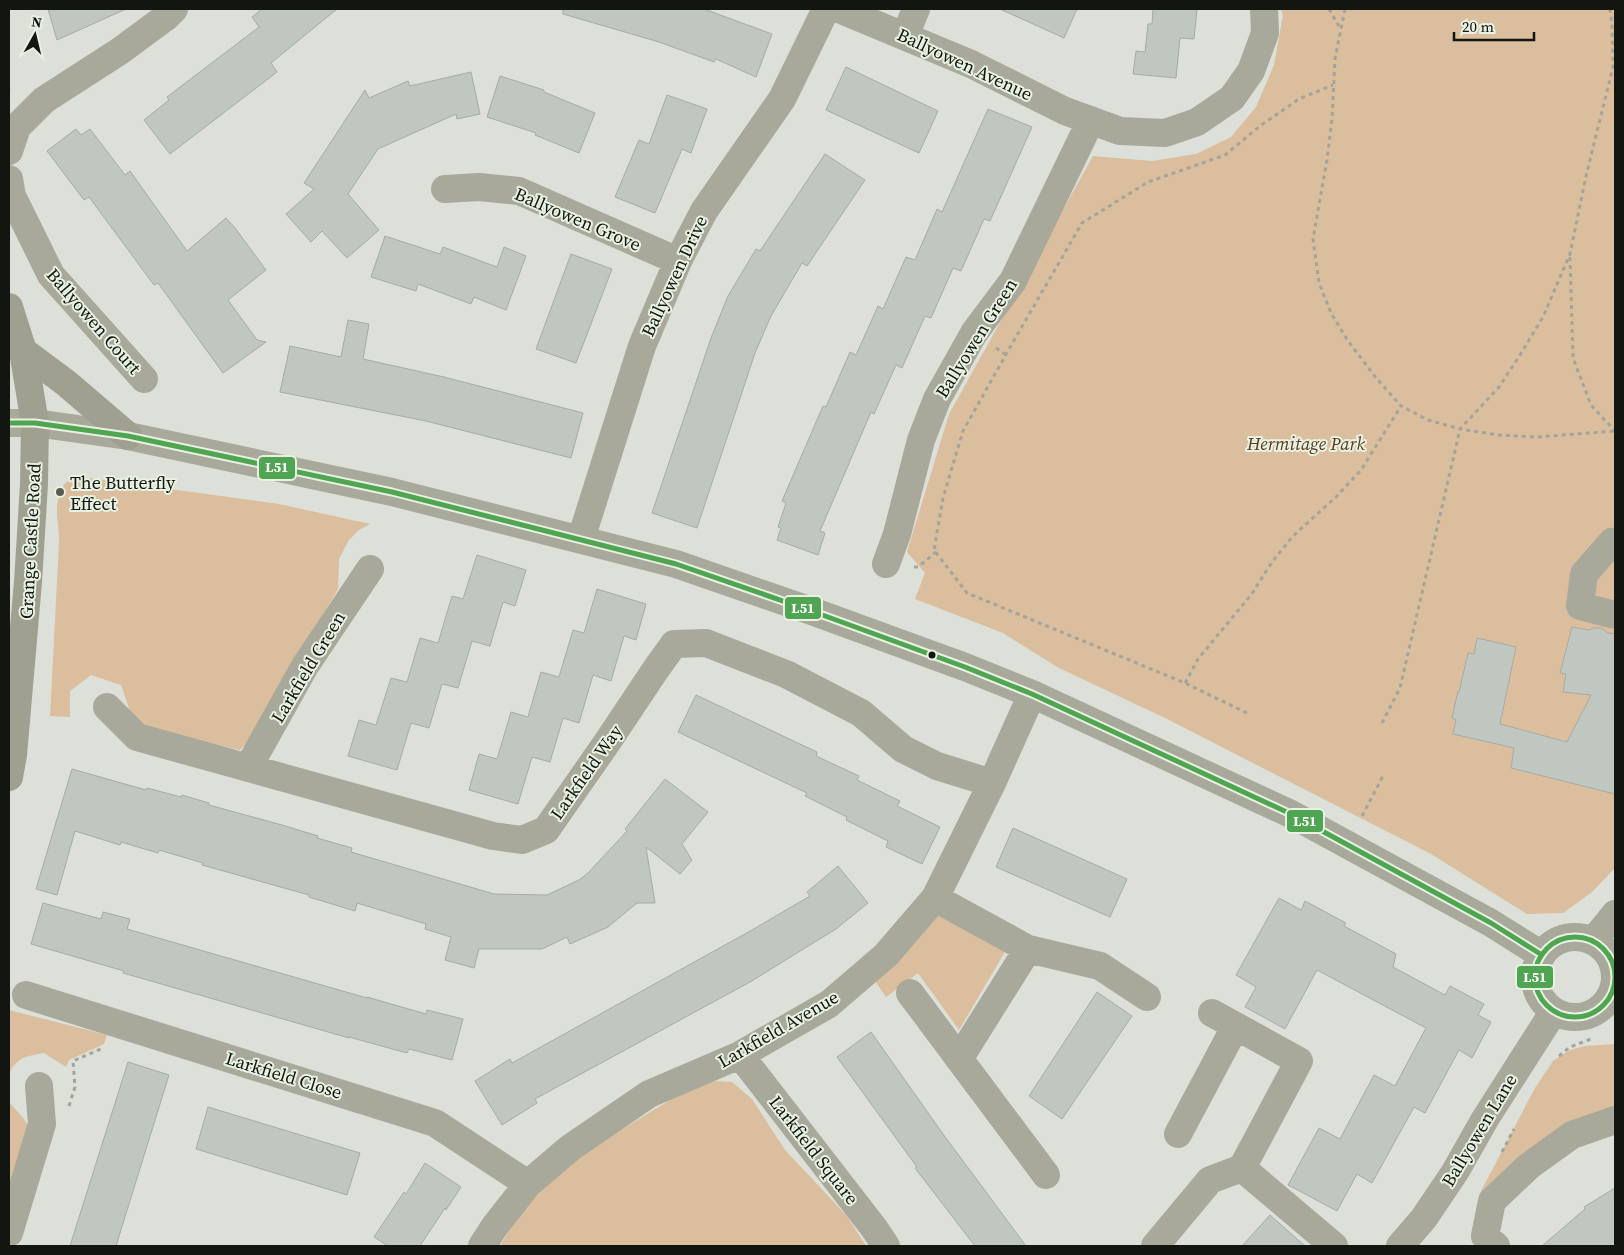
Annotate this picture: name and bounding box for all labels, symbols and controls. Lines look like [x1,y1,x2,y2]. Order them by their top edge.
north arrow [10,10,60,60]
scale bar [1454,10,1534,42]
text: N [30,12,43,33]
text: 20 m [1462,16,1494,37]
street label: Ballyowen Avenue [893,22,1037,106]
street label: Ballyowen Grove [511,181,645,257]
street label: Ballyowen Drive [635,211,713,341]
street label: Ballyowen Court [41,263,147,379]
street label: Ballyowen Green [929,273,1023,402]
park label: Hermitage Park [1246,431,1365,456]
line badge: L51 [258,456,296,480]
text: L51 [265,457,289,477]
street label: Grange Castle Road [13,462,47,620]
place label: The Butterfly Effect [70,470,176,516]
marker: The Butterfly Effect [54,486,66,498]
line badge: L51 [784,596,822,620]
text: L51 [791,598,815,618]
street label: Larkfield Green [265,607,351,727]
unlabelled marker [927,650,937,660]
street label: Larkfield Way [544,719,628,824]
line badge: L51 [1286,809,1324,833]
text: L51 [1293,811,1317,831]
line badge: L51 [1516,965,1554,989]
text: L51 [1523,967,1547,987]
street label: Larkfield Avenue [713,984,843,1074]
street label: Larkfield Close [223,1045,345,1105]
street label: Ballyowen Lane [1435,1069,1523,1191]
street label: Larkfield Square [763,1090,865,1210]

